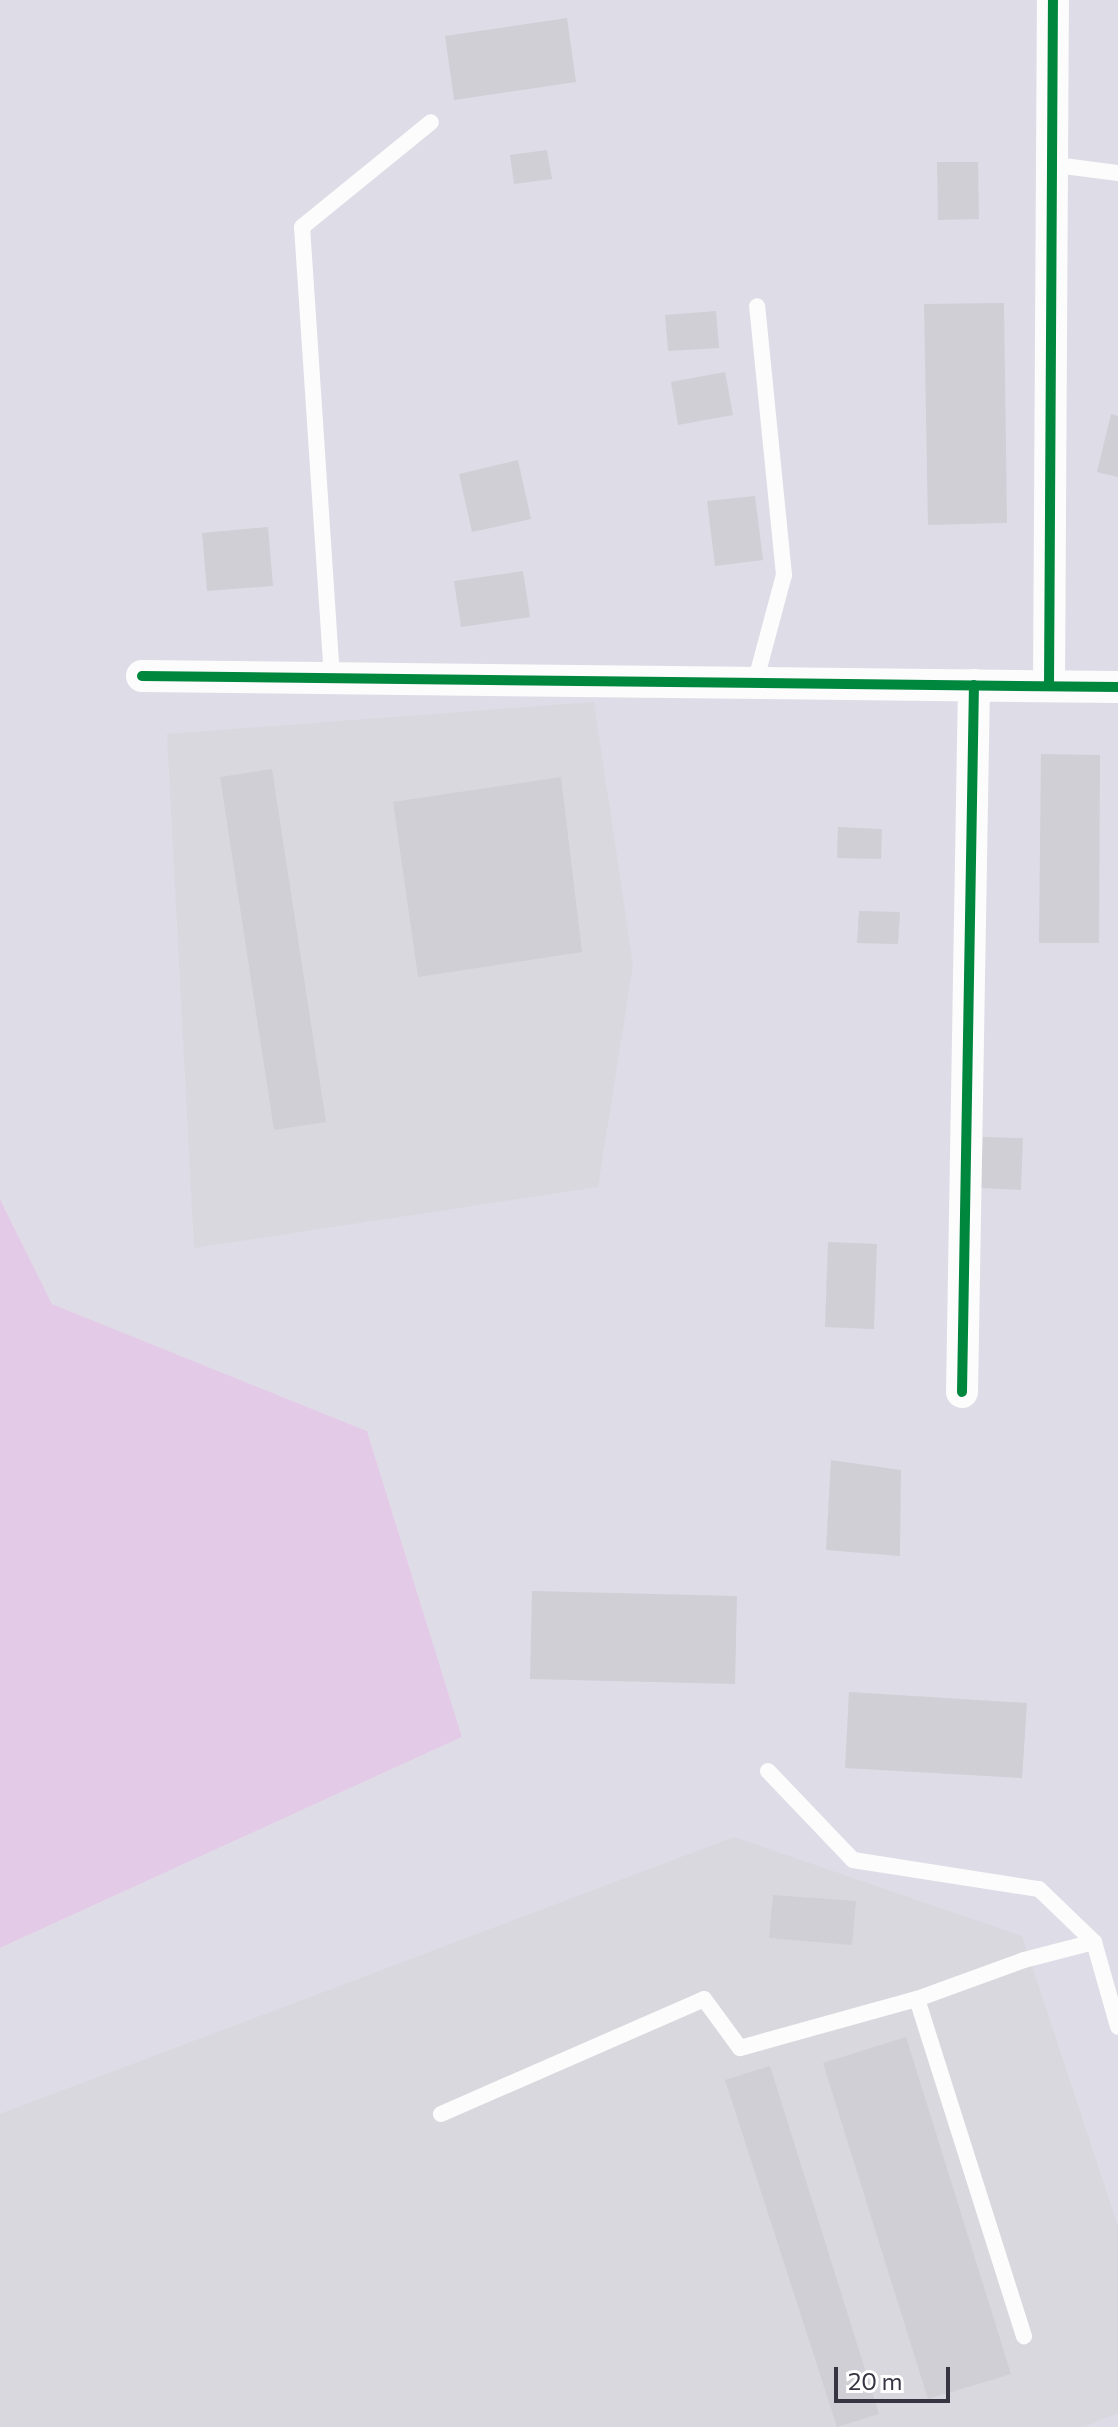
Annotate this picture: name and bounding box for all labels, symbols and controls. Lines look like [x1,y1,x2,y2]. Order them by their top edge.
scale bar [838,2351,954,2401]
text: 20 m [848,2366,902,2395]

